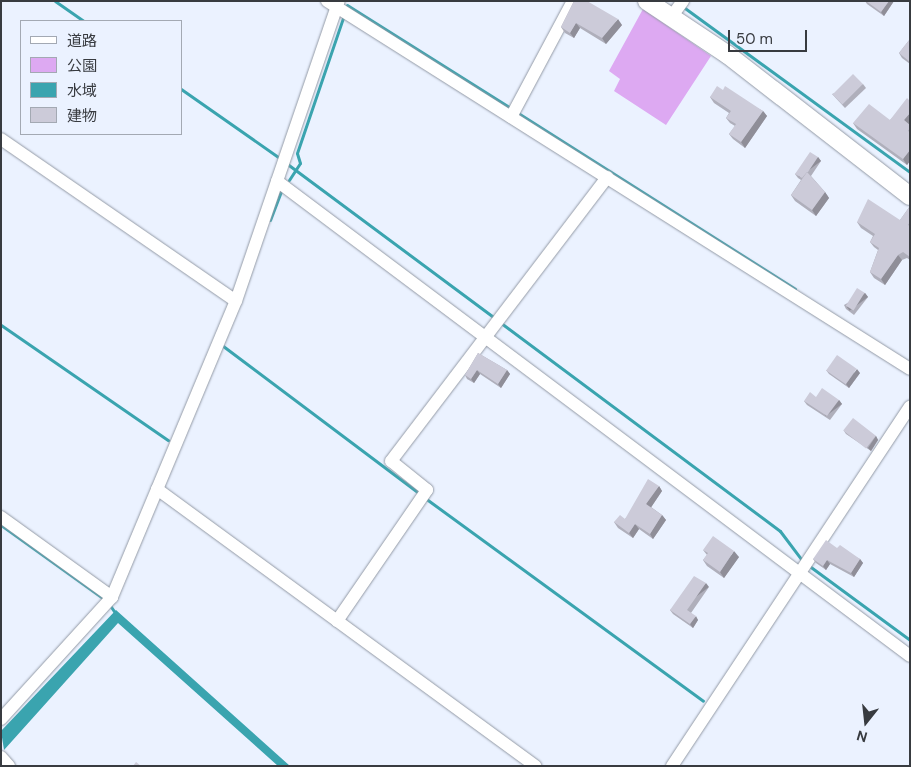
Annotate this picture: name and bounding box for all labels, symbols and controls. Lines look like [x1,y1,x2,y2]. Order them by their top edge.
legend [20,20,182,135]
scale bar [731,20,810,52]
text: 50 m [736,29,773,49]
text: 道路 [67,31,97,51]
text: 公園 [67,56,97,76]
text: 水域 [67,81,97,101]
text: 建物 [67,106,97,126]
north arrow [841,697,891,747]
text: N [854,726,869,746]

